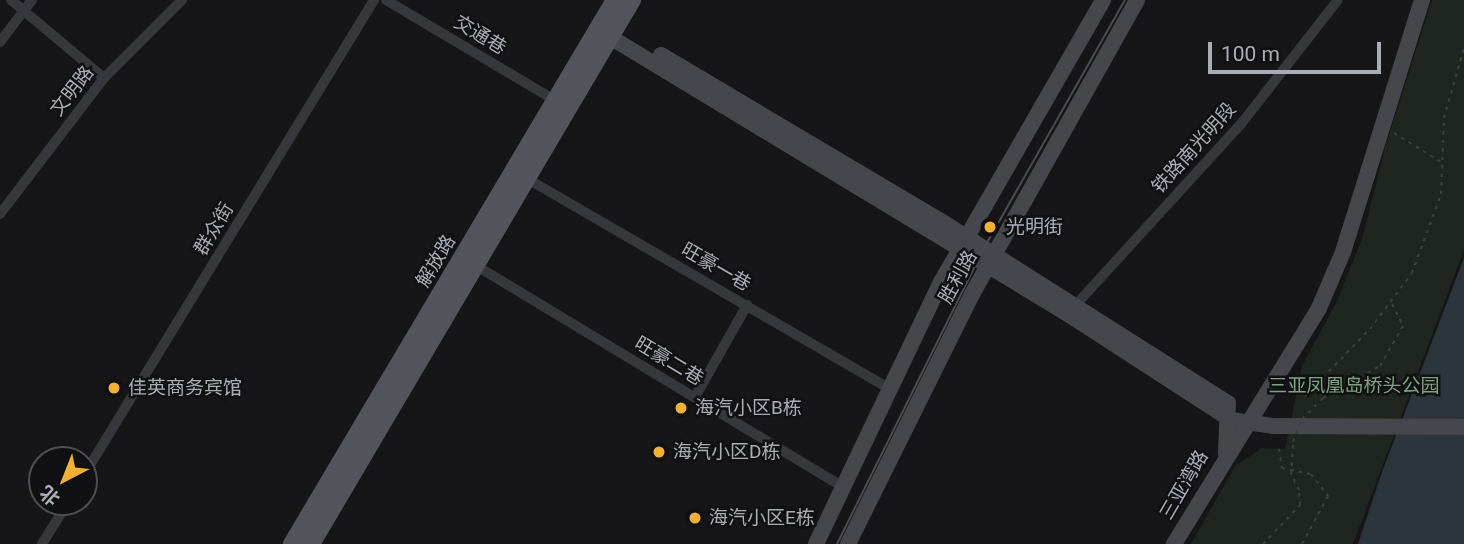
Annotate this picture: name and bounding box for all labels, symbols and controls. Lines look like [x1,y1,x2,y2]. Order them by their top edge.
street label: 交通巷 [450,11,510,59]
scale bar [1212,28,1385,72]
text: 100 m [1221,42,1280,66]
street label: 文明路 [45,62,99,120]
street label: 铁路南光明段 [1147,98,1241,198]
street label: 群众街 [190,199,238,259]
place label: 光明街 [1006,216,1063,238]
marker: 光明街 [980,217,1000,237]
street label: 解放路 [412,231,460,291]
street label: 旺豪一巷 [677,238,755,296]
street label: 胜利路 [934,247,982,307]
street label: 旺豪二巷 [631,332,707,390]
park label: 三亚凤凰岛桥头公园 [1269,375,1439,397]
place label: 佳英商务宾馆 [128,377,242,399]
marker: 佳英商务宾馆 [106,380,122,396]
place label: 海汽小区B栋 [695,397,802,419]
marker: 海汽小区B栋 [673,400,689,416]
place label: 海汽小区D栋 [673,441,780,463]
marker: 海汽小区D栋 [651,444,667,460]
north arrow [28,446,98,516]
street label: 三亚湾路 [1155,446,1213,524]
text: 北 [35,481,65,510]
place label: 海汽小区E栋 [709,507,815,529]
marker: 海汽小区E栋 [687,510,703,526]

